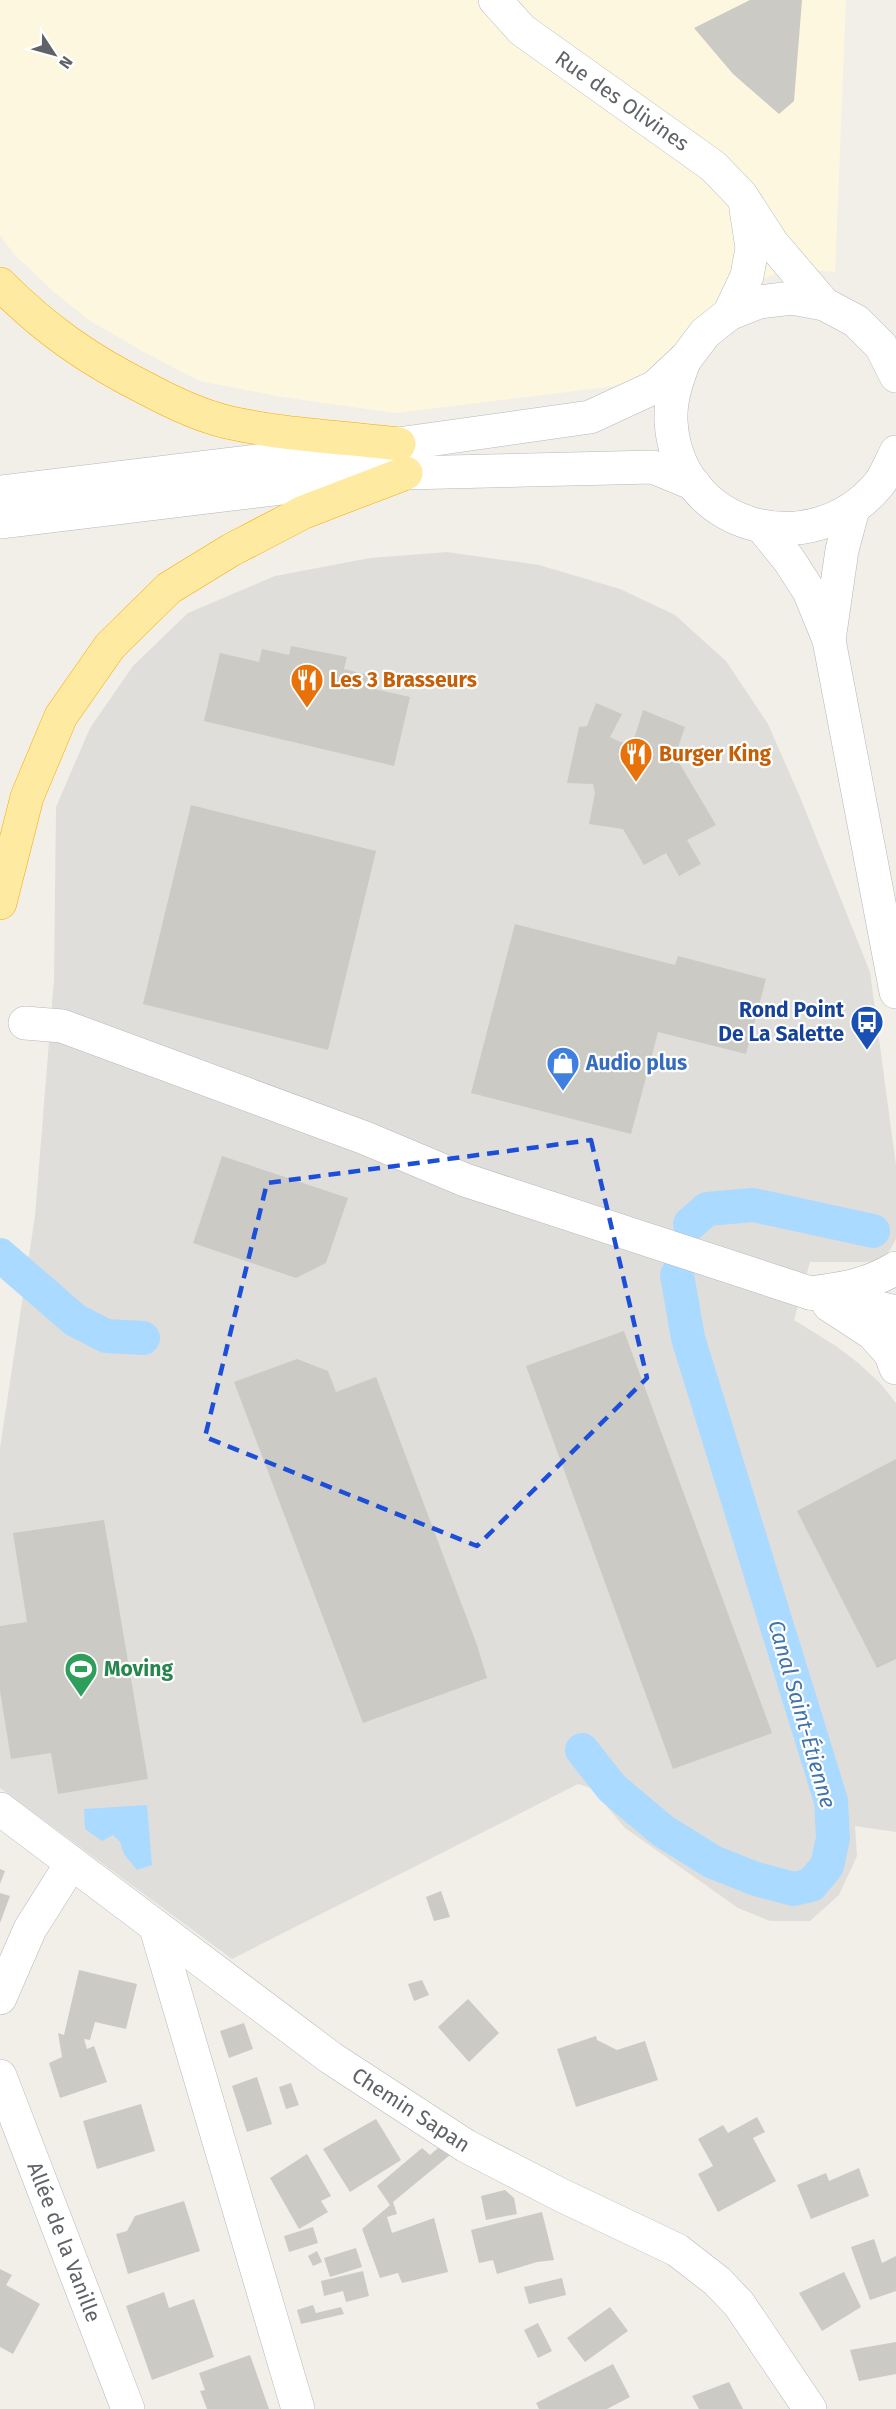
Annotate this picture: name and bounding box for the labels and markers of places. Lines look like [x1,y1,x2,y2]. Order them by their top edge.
restaurant icon: Les 3 Brasseurs [289,662,325,709]
place label: Les 3 Brasseurs [330,667,477,693]
restaurant icon: Burger King [618,736,654,783]
place label: Burger King [659,741,772,767]
place label: Rond Point De La Salette [718,997,845,1047]
bus stop icon: Rond Point De La Salette [849,1004,885,1051]
shop icon: Audio plus [545,1045,581,1092]
place label: Audio plus [585,1050,687,1076]
sports icon: Moving [63,1651,99,1698]
place label: Moving [104,1656,173,1682]

